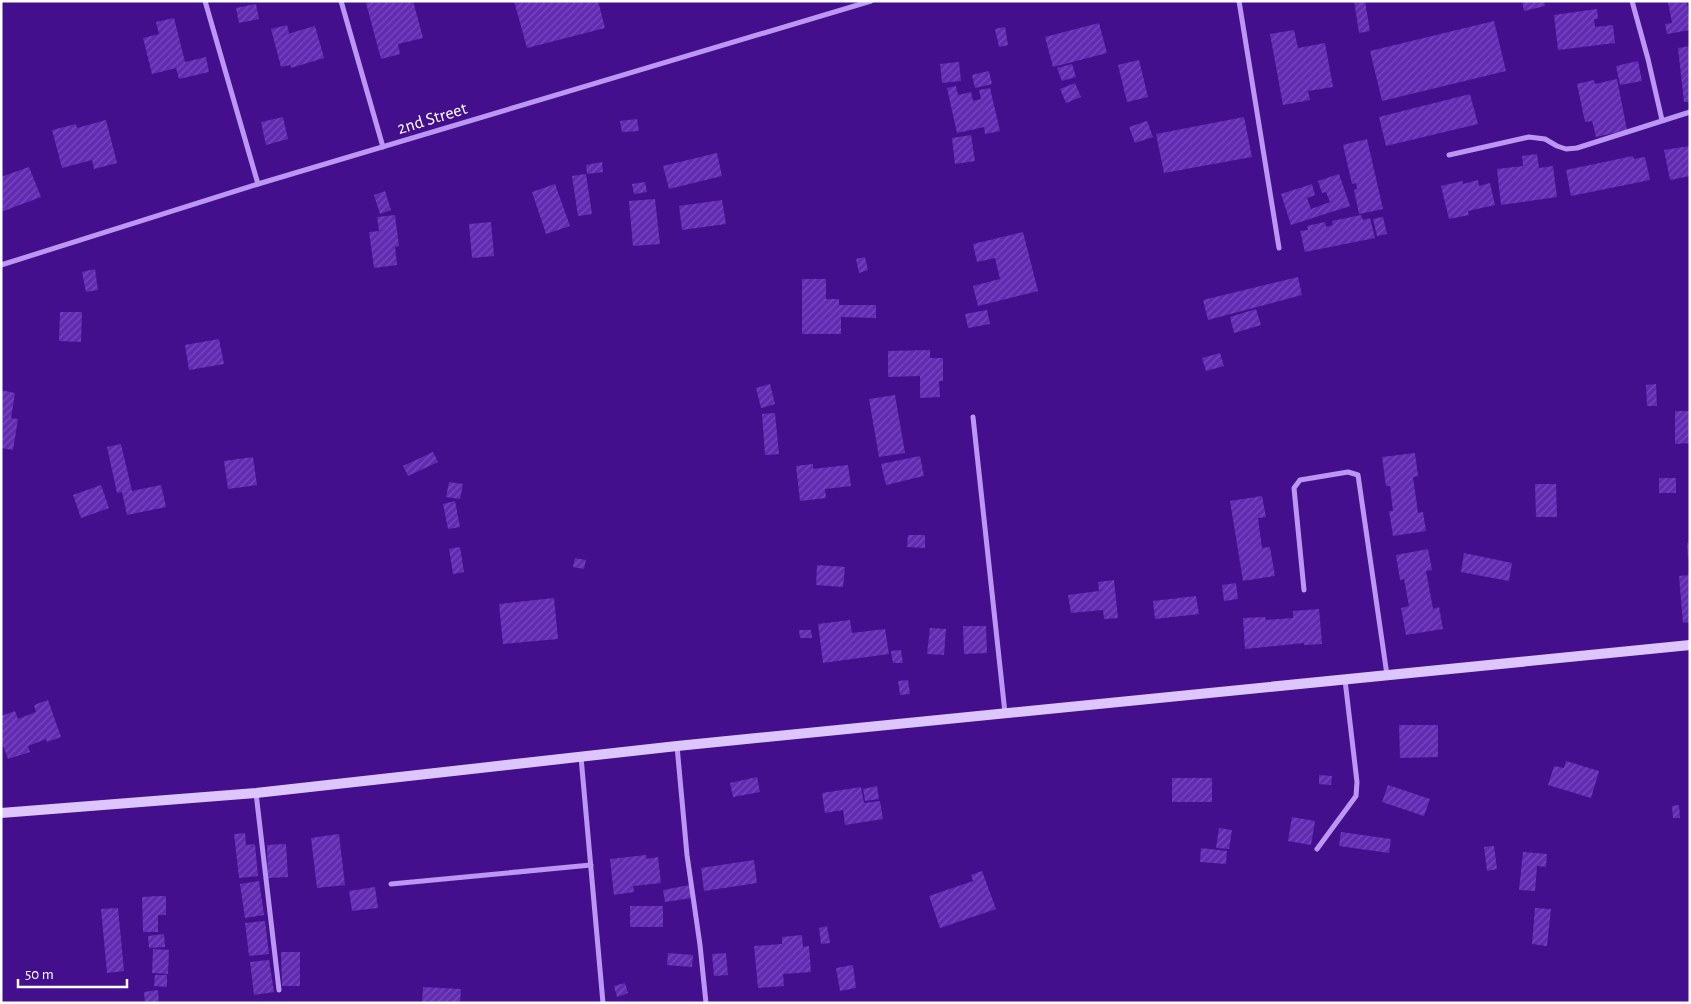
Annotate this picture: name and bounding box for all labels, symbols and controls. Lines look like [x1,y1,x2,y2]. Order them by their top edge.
street label: 2nd Street [395,100,470,138]
scale bar [18,956,126,988]
text: 50 m [25,967,54,982]

